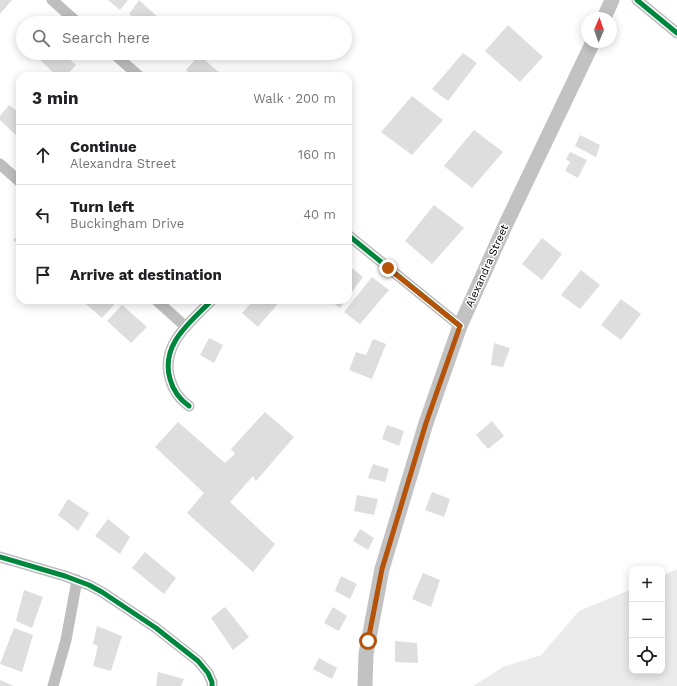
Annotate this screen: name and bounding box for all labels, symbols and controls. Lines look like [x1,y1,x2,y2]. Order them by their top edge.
north arrow [581,12,617,48]
search box [16,16,352,60]
icon: search [30,27,52,49]
text: Search here [62,29,150,47]
text: 3 min [32,88,78,108]
text: Walk · 200 m [253,91,336,106]
text: Continue [70,138,137,156]
icon: ahead [32,144,54,166]
text: 160 m [298,147,336,162]
text: Alexandra Street [70,156,176,171]
text: Turn left [70,198,134,216]
icon: left [32,204,54,226]
text: 40 m [303,207,336,222]
text: Buckingham Drive [70,216,184,231]
street label: Alexandra Street [463,222,511,310]
route end [379,259,397,277]
icon: arrive [32,264,54,286]
text: Arrive at destination [70,266,222,284]
map controls [629,566,665,674]
button: + [629,566,665,602]
button: − [629,602,665,638]
route start [359,632,377,650]
button: locate [629,638,665,674]

